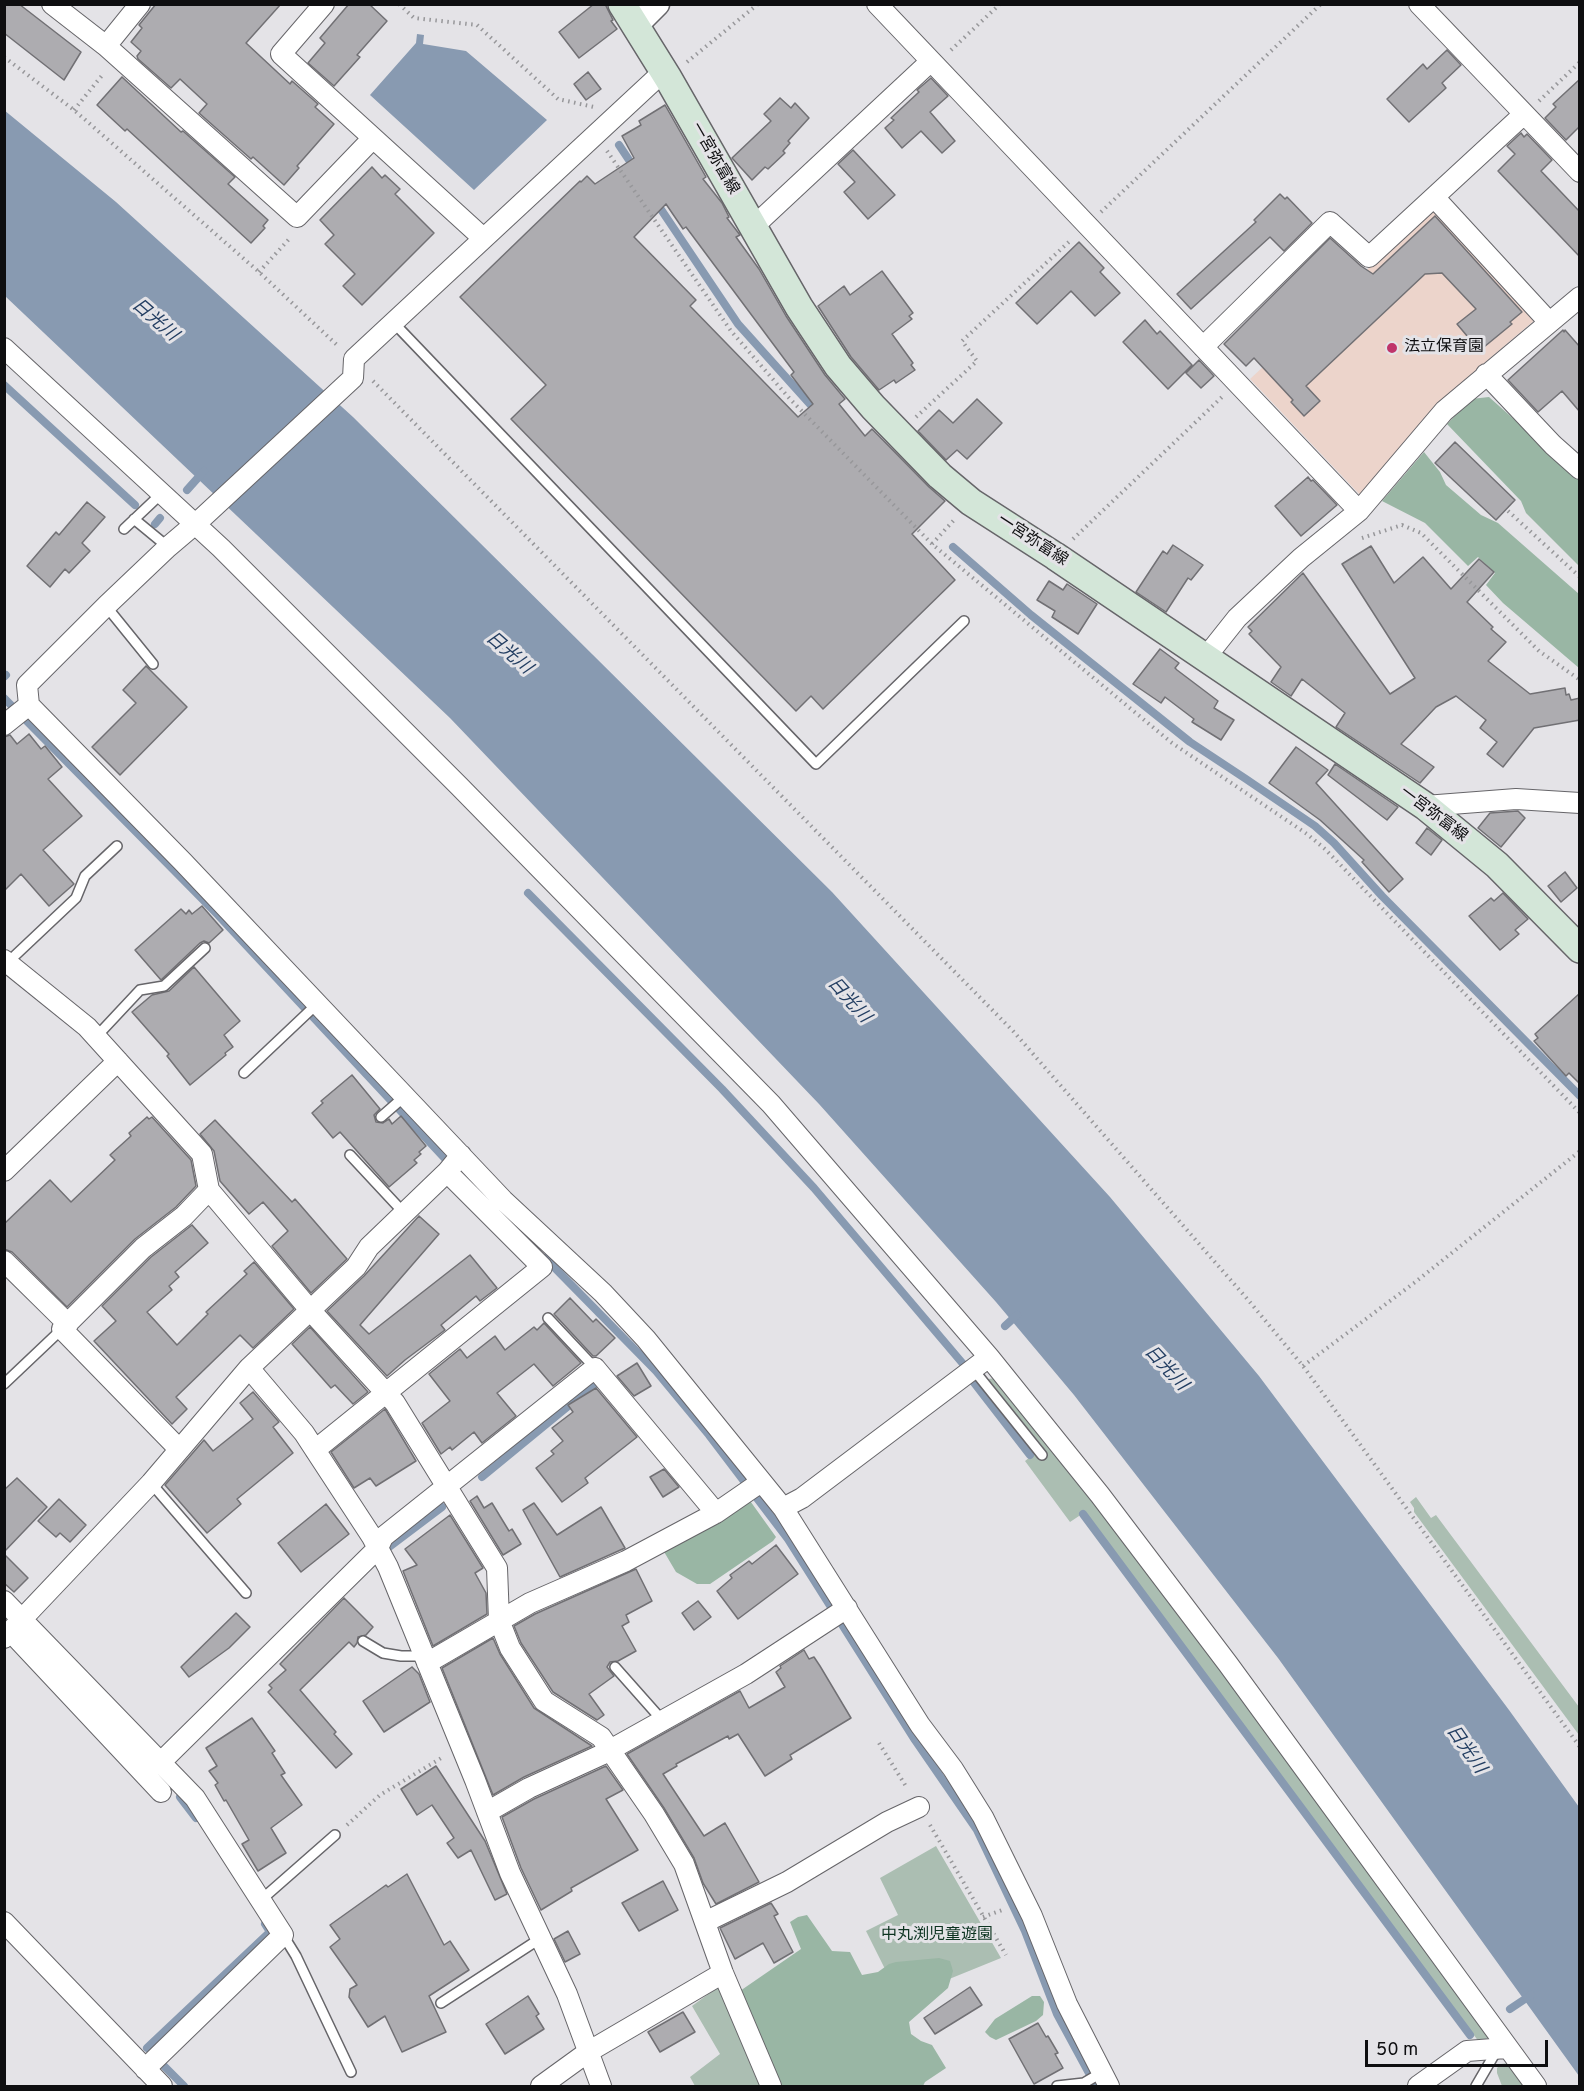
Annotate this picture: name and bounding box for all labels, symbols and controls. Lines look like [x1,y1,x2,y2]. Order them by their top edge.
street label: 一宮弥富線 [686,120,742,198]
water label: 日光川 [127,295,181,347]
place label: 法立保育園 [1404,338,1484,358]
marker: 法立保育園 [1385,341,1399,355]
street label: 一宮弥富線 [993,511,1071,571]
water label: 日光川 [481,628,535,680]
street label: 一宮弥富線 [1395,783,1471,847]
water label: 日光川 [822,974,874,1028]
water label: 日光川 [1139,1342,1191,1396]
water label: 日光川 [1441,1722,1489,1778]
park label: 中丸渕児童遊園 [881,1926,993,1946]
scale bar [1368,2028,1551,2066]
text: 50 m [1376,2039,1418,2062]

